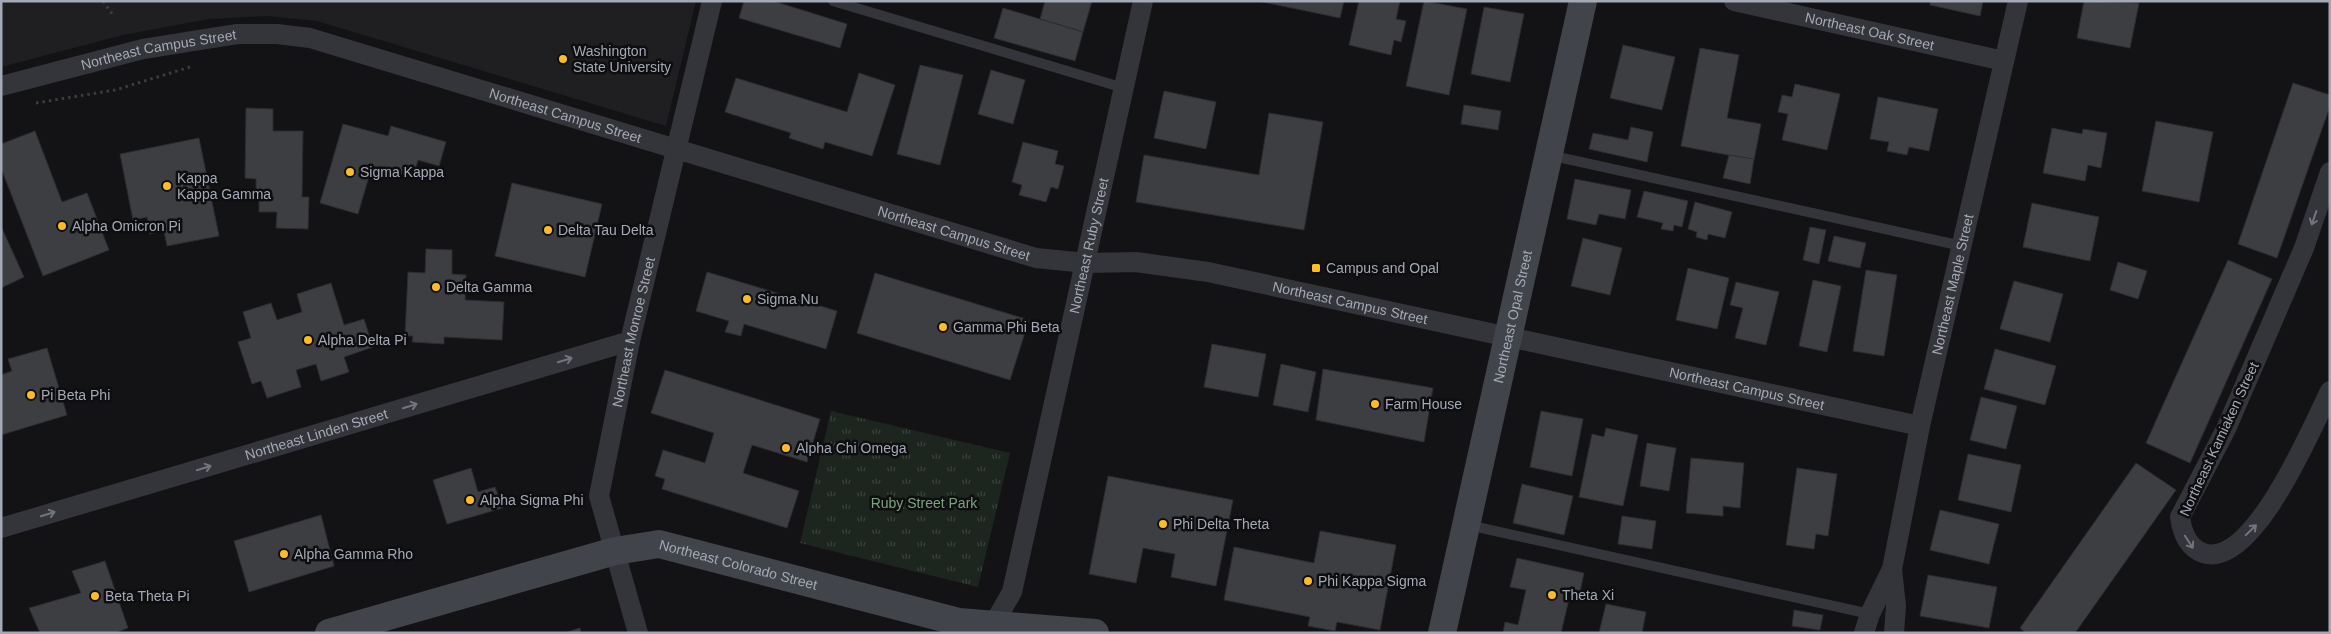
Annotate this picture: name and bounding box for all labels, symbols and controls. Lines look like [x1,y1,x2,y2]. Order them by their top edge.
street label: Northeast Oak Street [1804,9,1936,53]
street label: Northeast Campus Street [79,26,238,73]
place label: Washington State University [573,43,671,75]
marker: Washington State University [557,53,569,65]
street label: Northeast Campus Street [487,85,643,146]
place label: Sigma Kappa [360,164,444,180]
marker: Sigma Kappa [344,166,356,178]
place label: Kappa Kappa Gamma [177,170,271,202]
street label: Northeast Ruby Street [1066,176,1112,315]
marker: Kappa Kappa Gamma [161,180,173,192]
street label: Northeast Campus Street [876,203,1032,264]
one-way arrow [2309,210,2318,225]
street label: Northeast Maple Street [1929,212,1977,356]
place label: Alpha Omicron Pi [72,218,181,234]
marker: Alpha Omicron Pi [56,220,68,232]
place label: Delta Tau Delta [558,222,654,238]
marker: Delta Tau Delta [542,224,554,236]
street label: Northeast Opal Street [1490,249,1535,385]
street label: Northeast Monroe Street [609,255,658,409]
place label: Campus and Opal [1326,260,1439,276]
marker: Campus and Opal [1310,262,1322,274]
street label: Northeast Campus Street [1271,278,1429,327]
place label: Delta Gamma [446,279,533,295]
marker: Delta Gamma [430,281,442,293]
place label: Sigma Nu [757,291,818,307]
marker: Sigma Nu [741,293,753,305]
place label: Gamma Phi Beta [953,319,1060,335]
marker: Gamma Phi Beta [937,321,949,333]
place label: Alpha Delta Pi [318,332,407,348]
marker: Alpha Delta Pi [302,334,314,346]
one-way arrow [557,354,573,364]
street label: Northeast Kamiaken Street [2176,359,2262,519]
street label: Northeast Campus Street [1668,364,1826,413]
place label: Pi Beta Phi [41,387,110,403]
marker: Pi Beta Phi [25,389,37,401]
place label: Farm House [1385,396,1462,412]
marker: Farm House [1369,398,1381,410]
one-way arrow [401,401,417,411]
street label: Northeast Linden Street [243,405,390,463]
place label: Alpha Chi Omega [796,440,907,456]
marker: Alpha Chi Omega [780,442,792,454]
one-way arrow [195,462,211,472]
place label: Alpha Sigma Phi [480,492,584,508]
marker: Alpha Sigma Phi [464,494,476,506]
park label: Ruby Street Park [871,495,978,511]
one-way arrow [40,509,56,519]
place label: Phi Delta Theta [1173,516,1269,532]
marker: Phi Delta Theta [1157,518,1169,530]
one-way arrow [2245,524,2257,536]
one-way arrow [2184,534,2194,548]
street label: Northeast Colorado Street [657,536,819,593]
place label: Alpha Gamma Rho [294,546,413,562]
marker: Alpha Gamma Rho [278,548,290,560]
place label: Phi Kappa Sigma [1318,573,1426,589]
marker: Phi Kappa Sigma [1302,575,1314,587]
place label: Theta Xi [1562,587,1614,603]
place label: Beta Theta Pi [105,588,190,604]
marker: Theta Xi [1546,589,1558,601]
marker: Beta Theta Pi [89,590,101,602]

